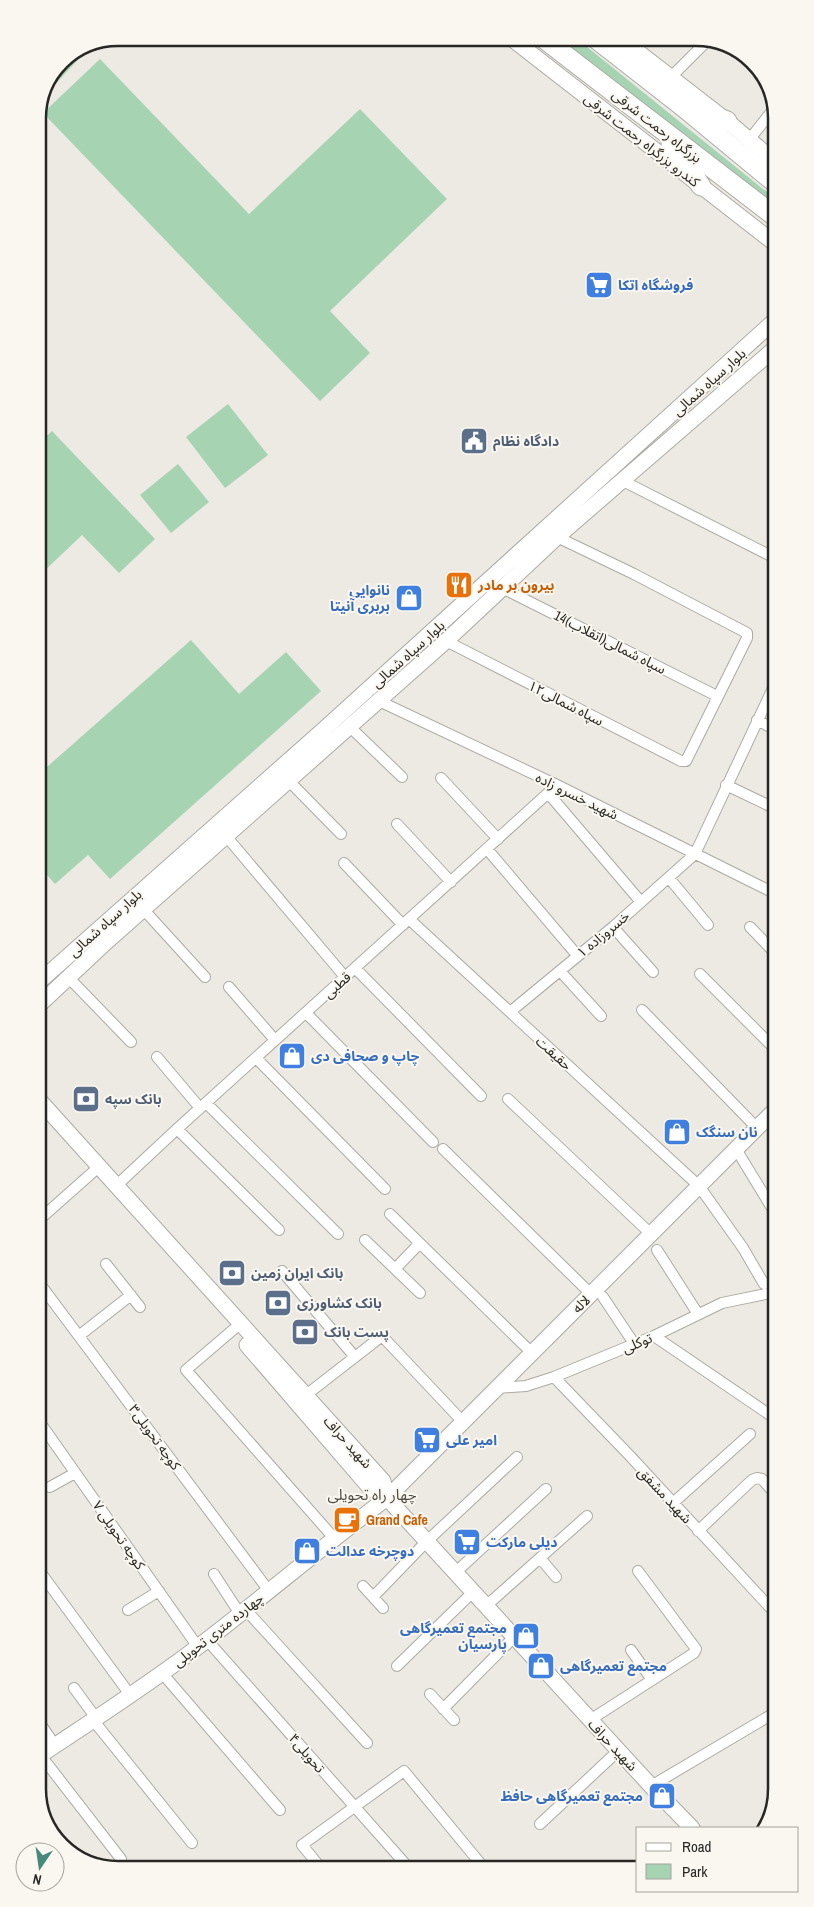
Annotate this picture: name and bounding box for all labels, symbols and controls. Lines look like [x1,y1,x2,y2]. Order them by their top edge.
street label: بزرگراه رحمت شرقی [608,85,706,167]
street label: کندرو بزرگراه رحمت شرقی [581,89,704,191]
supermarket icon: فروشگاه اتکا [584,270,614,300]
place label: فروشگاه اتکا [618,276,693,294]
street label: بلوار سپاه شمالی [669,344,750,420]
public building icon: دادگاه نظام [459,426,489,456]
place label: دادگاه نظام [493,432,559,452]
restaurant icon: بیرون بر مادر [444,570,474,600]
place label: بیرون بر مادر [477,576,555,594]
place label: نانوایی بربری آنیتا [330,581,390,615]
shop icon: نانوایی بربری آنیتا [394,583,424,613]
street label: 14سپاه شمالی(اتقلاب) [550,606,669,679]
street label: بلوار سپاه شمالی [368,616,449,692]
street label: سپاه شمالی۱۲ [525,676,607,731]
street label: شهید خسرو زاده [533,768,621,824]
street label: بلوار سپاه شمالی [65,885,146,961]
street label: خسروزاده ۱ [573,907,633,961]
street label: قطبی [319,968,355,1002]
street label: حقیقت [532,1032,576,1074]
shop icon: چاپ و صحافی دی [277,1041,307,1071]
place label: چاپ و صحافی دی [311,1047,420,1066]
bank icon: بانک سپه [71,1084,101,1114]
place label: بانک سپه [105,1090,162,1109]
shop icon: نان سنگک [662,1117,692,1147]
place label: نان سنگک [696,1123,758,1141]
bank icon: بانک ایران زمین [217,1258,247,1288]
place label: بانک ایران زمین [251,1264,343,1282]
bank icon: بانک کشاورزی [263,1288,293,1318]
street label: لاله [568,1291,594,1317]
place label: بانک کشاورزی [297,1294,382,1312]
bank icon: پست بانک [290,1317,320,1347]
place label: پست بانک [324,1323,389,1342]
street label: توکلی [619,1329,655,1357]
street label: کوچه تحویلی۳ [124,1401,185,1474]
street label: شهید حراف [320,1412,376,1472]
supermarket icon: امیر علی [412,1425,442,1455]
place label: امیر علی [446,1431,497,1449]
street label: شهید مشفق [633,1463,696,1528]
district label: چهار راه تحویلی [327,1484,417,1505]
street label: کوچه تحویلی ۷ [88,1497,150,1574]
cafe icon: Grand Cafe [332,1505,362,1535]
place label: Grand Cafe [366,1511,428,1529]
supermarket icon: دیلی مارکت [452,1527,482,1557]
place label: دیلی مارکت [486,1533,558,1551]
shop icon: دوچرخه عدالت [292,1536,322,1566]
place label: دوچرخه عدالت [326,1542,414,1561]
street label: چهارده متری تحویلی [169,1589,268,1672]
place label: مجتمع تعمیرگاهی پارسیان [400,1619,507,1654]
shop icon: مجتمع تعمیرگاهی پارسیان [511,1621,541,1651]
shop icon: مجتمع تعمیرگاهی [526,1651,556,1681]
place label: مجتمع تعمیرگاهی [560,1657,667,1676]
street label: شهید حراف [584,1715,642,1775]
street label: تحویلی۴ [285,1730,329,1776]
shop icon: مجتمع تعمیرگاهی حافظ [647,1781,677,1811]
place label: مجتمع تعمیرگاهی حافظ [501,1787,643,1806]
legend [636,1827,799,1892]
text: Road [682,1836,711,1857]
north arrow [15,1842,65,1892]
text: Park [682,1861,708,1882]
text: N [31,1870,43,1889]

